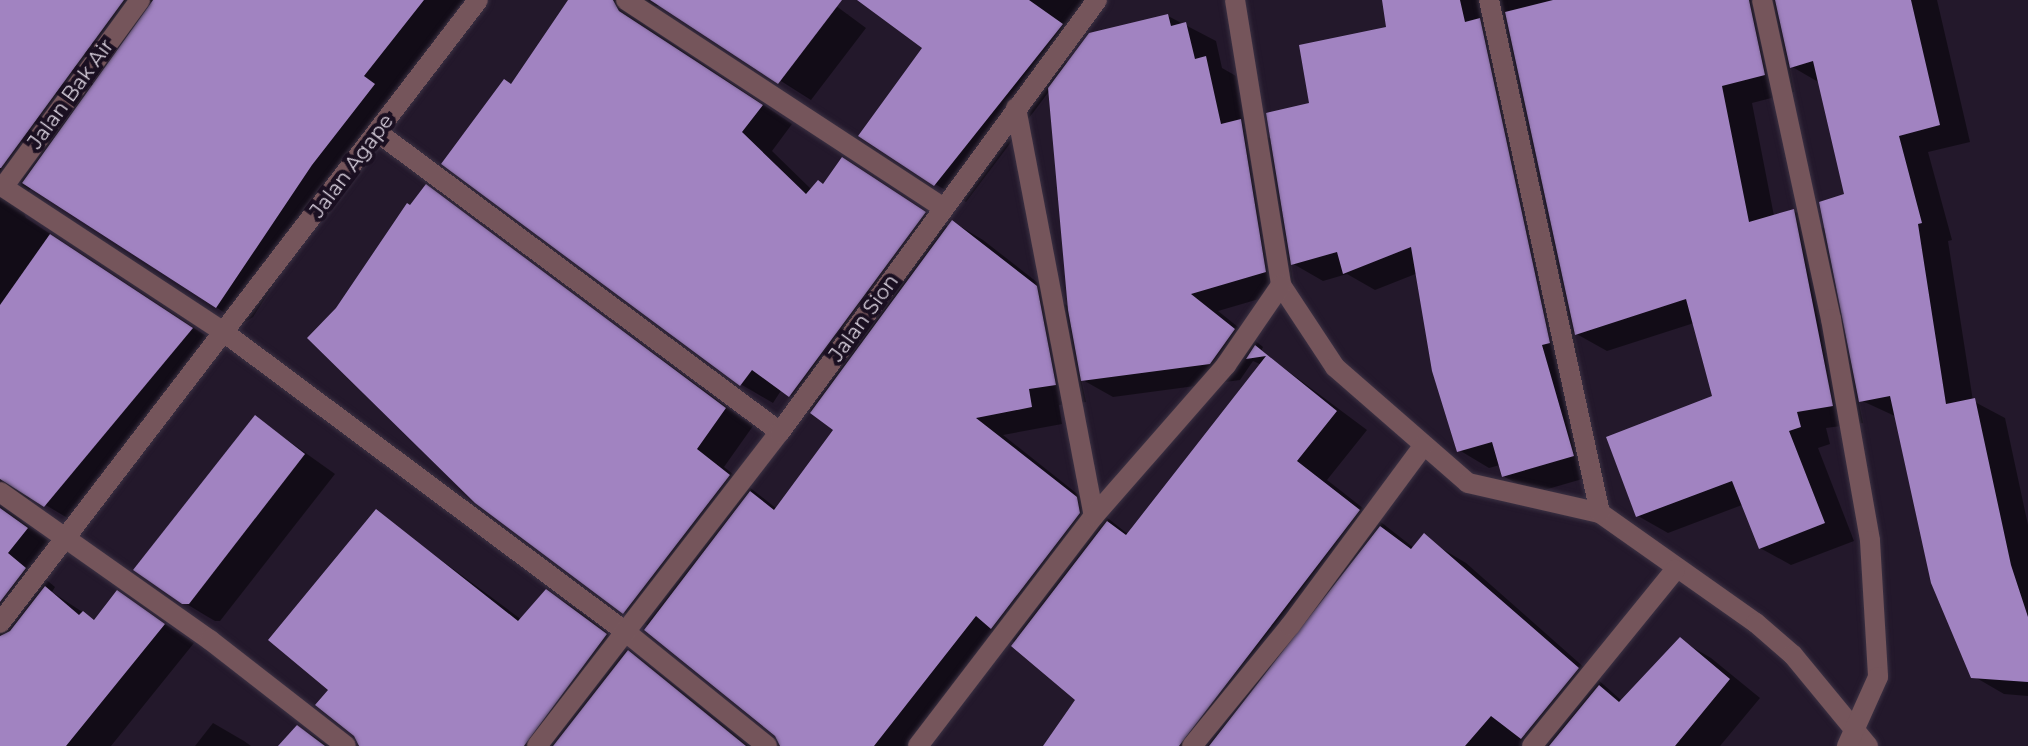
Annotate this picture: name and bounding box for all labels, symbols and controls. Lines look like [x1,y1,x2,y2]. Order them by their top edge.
street label: Jalan Bak Air [23,35,119,153]
street label: Jalan Agape [305,110,399,222]
street label: Jalan Sion [824,270,904,366]

